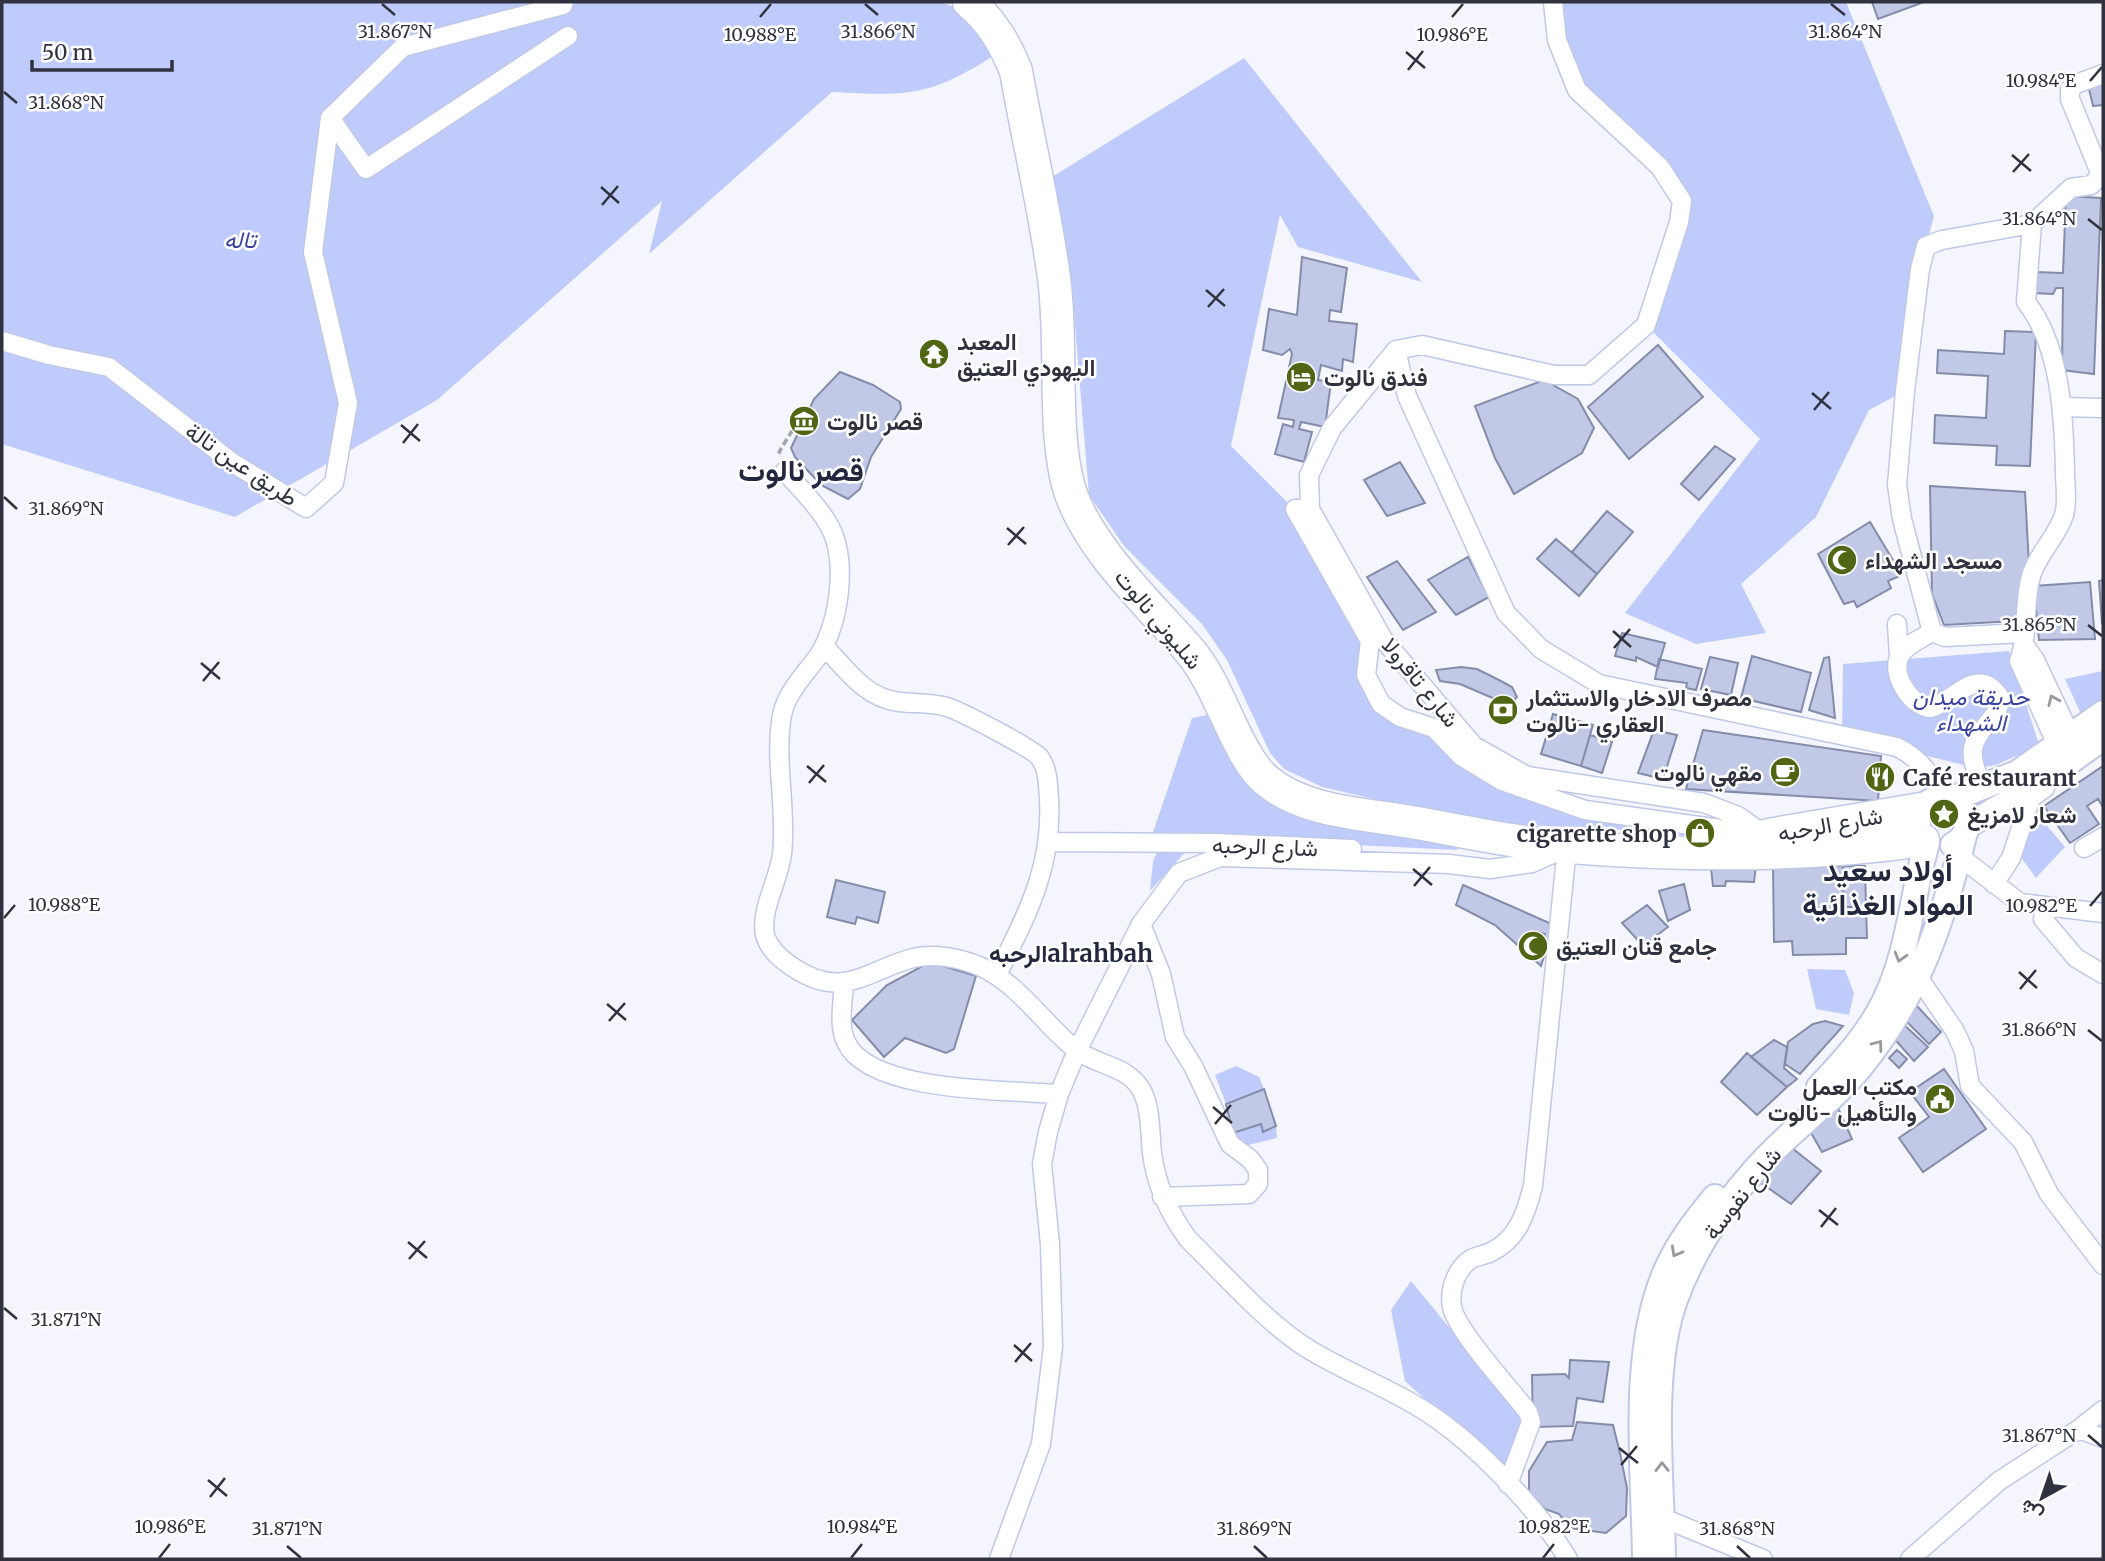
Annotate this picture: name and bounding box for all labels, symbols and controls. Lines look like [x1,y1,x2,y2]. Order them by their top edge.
text: 31.867°N [358,20,432,43]
text: 31.866°N [841,20,915,43]
text: 31.864°N [1808,20,1882,43]
text: 10.988°E [724,23,797,46]
text: 10.986°E [1416,23,1488,46]
scale bar [32,28,172,72]
text: 50 m [42,39,93,66]
text: 10.984°E [2006,69,2077,92]
text: 31.868°N [28,91,104,114]
text: 31.864°N [2002,207,2076,230]
park label: تاله [224,225,258,254]
place label: المعبد اليهودي العتيق [957,327,1095,387]
temple icon: المعبد اليهودي العتيق [917,337,951,371]
hotel icon: فندق نالوت [1284,360,1318,394]
place label: فندق نالوت [1324,363,1428,393]
museum icon: قصر نالوت [787,404,821,438]
place label: قصر نالوت [827,407,923,437]
street label: طريق عين تالة [180,416,304,513]
district label: قصر نالوت [738,451,864,489]
text: 31.869°N [28,497,104,520]
mosque icon: مسجد الشهداء [1825,543,1859,577]
place label: مسجد الشهداء [1865,546,2003,576]
street label: شليوني نالوت [1105,563,1209,678]
text: 31.865°N [2002,613,2076,636]
street label: شارع تاقرولا [1374,631,1466,734]
park label: حديقة ميدان الشهداء [1913,682,2030,738]
place label: مصرف الادخار والاستثمار العقاري -نالوت [1525,683,1752,743]
bank icon: مصرف الادخار والاستثمار العقاري -نالوت [1486,693,1520,727]
one-way arrow [2047,695,2061,707]
cafe icon: مقهي نالوت [1768,755,1802,789]
place label: مقهي نالوت [1654,758,1762,793]
restaurant icon: Café restaurant [1863,760,1897,794]
place label: Café restaurant [1903,763,2077,792]
place icon: شعار لامزيغ [1927,797,1961,831]
place label: شعار لامزيغ [1967,800,2077,831]
street label: شارع الرحبه [1775,801,1885,849]
shop icon: cigarette shop [1683,816,1717,850]
place label: cigarette shop [1516,819,1677,848]
street label: شارع الرحبه [1211,830,1319,864]
district label: أولاد سعيد المواد الغذائية [1802,851,1974,923]
text: 10.988°E [28,893,101,916]
text: 10.982°E [2005,894,2077,917]
mosque icon: جامع قنان العتيق [1516,929,1550,963]
place label: جامع قنان العتيق [1556,932,1717,963]
district label: الرحبهalrahbah [989,938,1153,969]
one-way arrow [1894,950,1908,962]
text: 31.866°N [2002,1018,2076,1041]
one-way arrow [1869,1040,1882,1053]
place label: مكتب العمل والتأهيل -نالوت [1768,1072,1917,1128]
public building icon: مكتب العمل والتأهيل -نالوت [1923,1082,1957,1116]
street label: شارع نفوسة [1697,1141,1789,1247]
one-way arrow [1671,1245,1685,1257]
text: 31.871°N [30,1308,102,1331]
text: 31.867°N [2002,1424,2076,1447]
one-way arrow [1654,1461,1669,1472]
north arrow [2007,1463,2077,1533]
text: ش [2014,1494,2048,1528]
text: 10.986°E [134,1515,206,1538]
text: 10.984°E [827,1515,898,1538]
text: 10.982°E [1518,1515,1590,1538]
text: 31.871°N [251,1517,323,1540]
text: 31.869°N [1216,1517,1292,1540]
text: 31.868°N [1699,1517,1775,1540]

